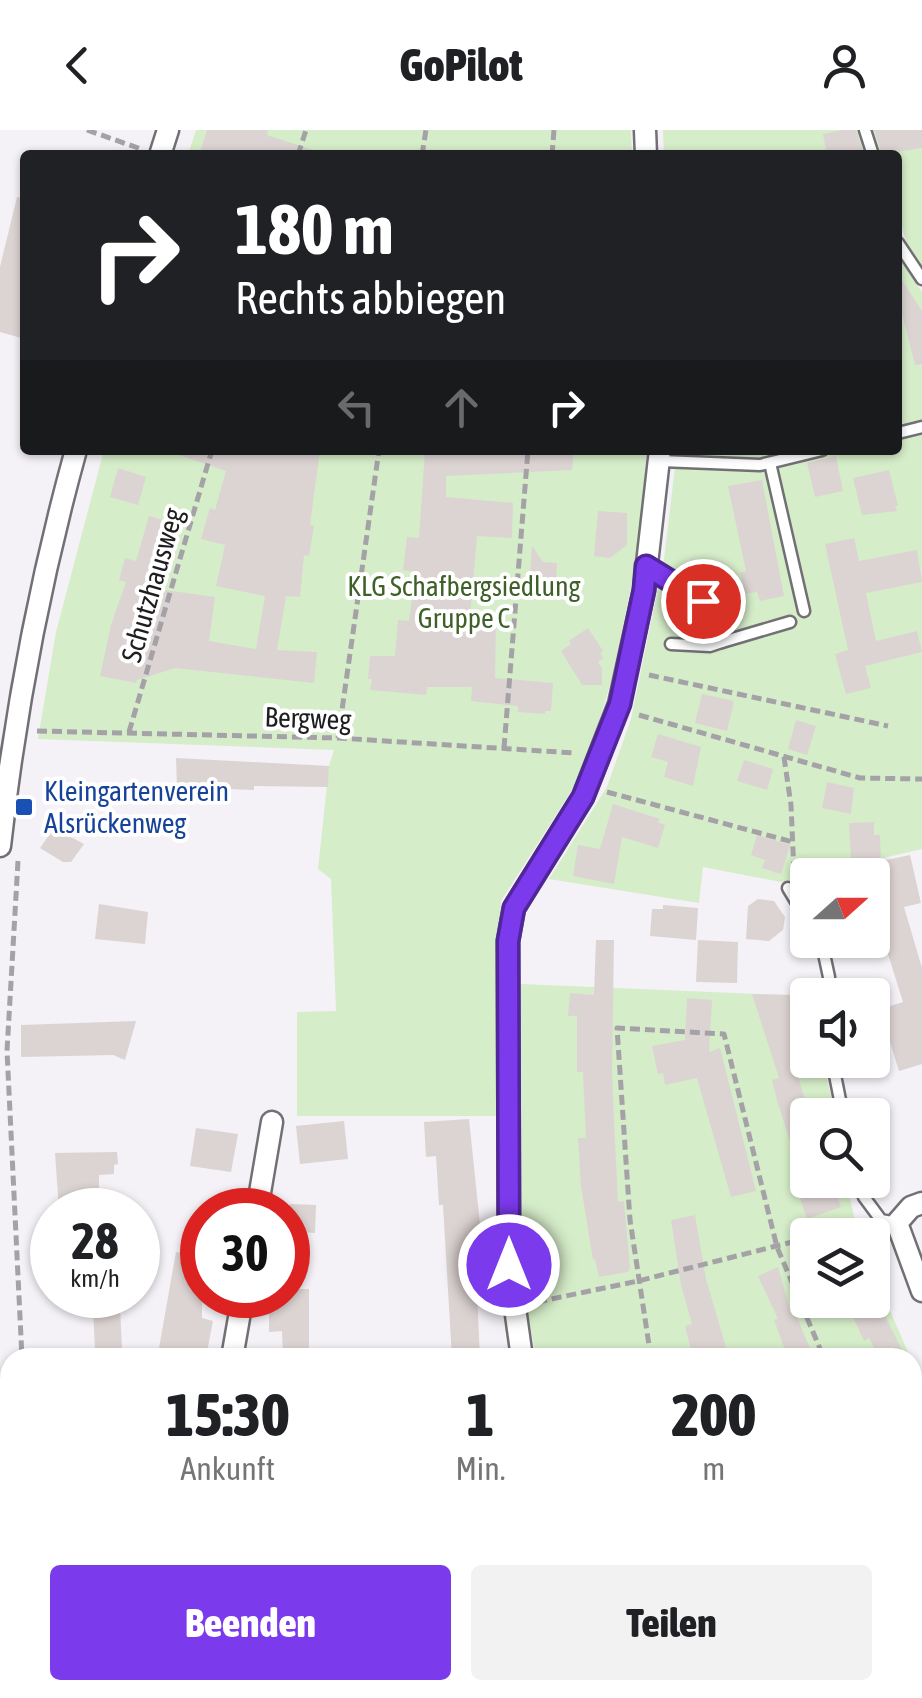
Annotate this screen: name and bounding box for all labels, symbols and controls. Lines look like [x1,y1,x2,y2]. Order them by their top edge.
icon: back [50,38,105,93]
icon: person [817,38,872,93]
text: GoPilot [400,39,522,91]
text: 180 m [235,189,394,269]
icon: right [70,190,200,320]
text: Rechts abbiegen [235,272,506,324]
icon: left [329,380,384,435]
icon: ahead [434,380,489,435]
icon: right [539,380,594,435]
street label: Schutzhausweg [115,504,189,666]
pin [661,559,746,644]
park label: KLG Schafbergsiedlung Gruppe C [347,570,581,634]
icon: arrive [676,574,731,629]
street label: Bergweg [264,700,352,736]
place label: Kleingartenverein Alsrückenweg [44,775,229,839]
marker: Kleingartenverein Alsrückenweg [13,796,35,818]
north arrow [790,858,890,958]
map controls [790,858,890,1318]
button: sound [790,978,890,1078]
button: search [790,1098,890,1198]
speed limit sign: 30 [180,1188,310,1318]
text: 28 [71,1212,118,1270]
position arrow [457,1213,561,1317]
button: layers [790,1218,890,1318]
text: km/h [70,1264,120,1292]
text: 15:30 [166,1380,289,1449]
text: 1 [466,1380,495,1449]
text: 200 [671,1380,756,1449]
text: Ankunft [181,1450,275,1487]
text: Min. [455,1450,505,1487]
text: m [702,1450,725,1487]
button: Beenden [50,1565,451,1680]
button: Teilen [471,1565,872,1680]

